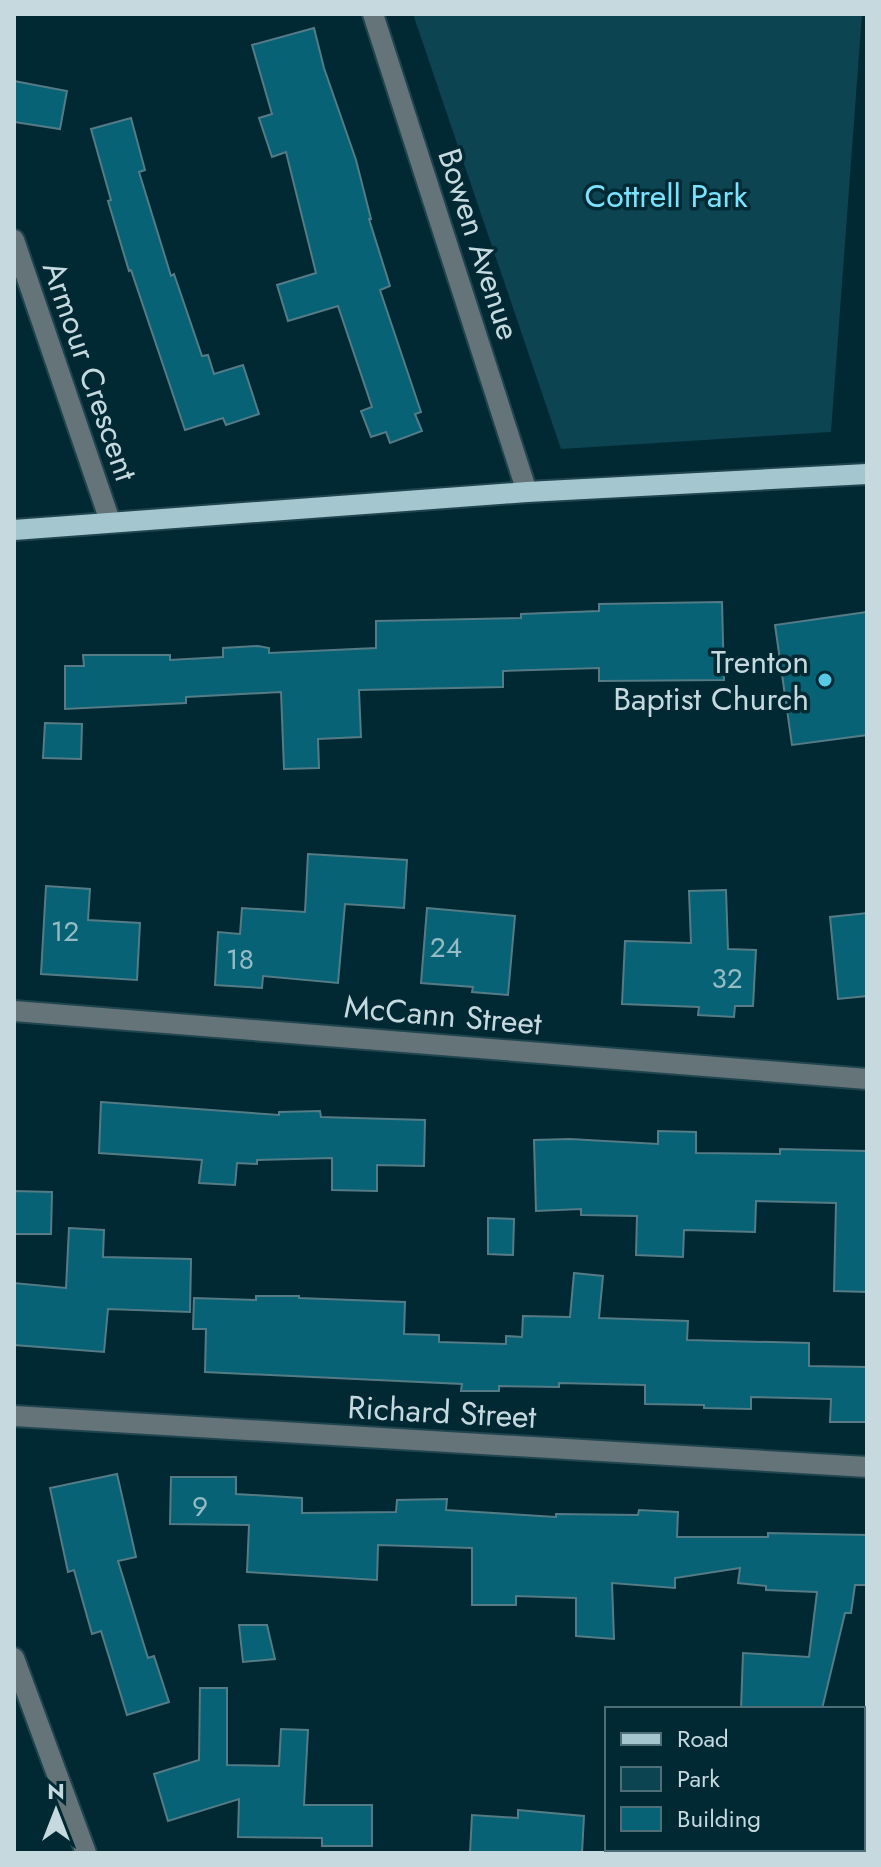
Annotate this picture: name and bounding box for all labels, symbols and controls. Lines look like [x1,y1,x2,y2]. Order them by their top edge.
street label: Bowen Avenue [426,142,532,346]
park label: Cottrell Park [584,173,748,219]
street label: Armour Crescent [31,255,149,488]
place label: Trenton Baptist Church [613,639,809,722]
marker: Trenton Baptist Church [816,671,834,689]
house number: 12 [51,911,79,952]
house number: 24 [430,927,462,968]
house number: 18 [226,939,254,980]
house number: 32 [711,958,743,999]
street label: McCann Street [342,983,544,1047]
street label: Richard Street [346,1384,538,1440]
house number: 9 [192,1486,208,1527]
legend [605,1707,865,1851]
text: Road [677,1721,729,1756]
text: Park [677,1761,720,1796]
north arrow [16,1771,96,1851]
text: N [47,1775,65,1807]
text: Building [677,1801,761,1836]

